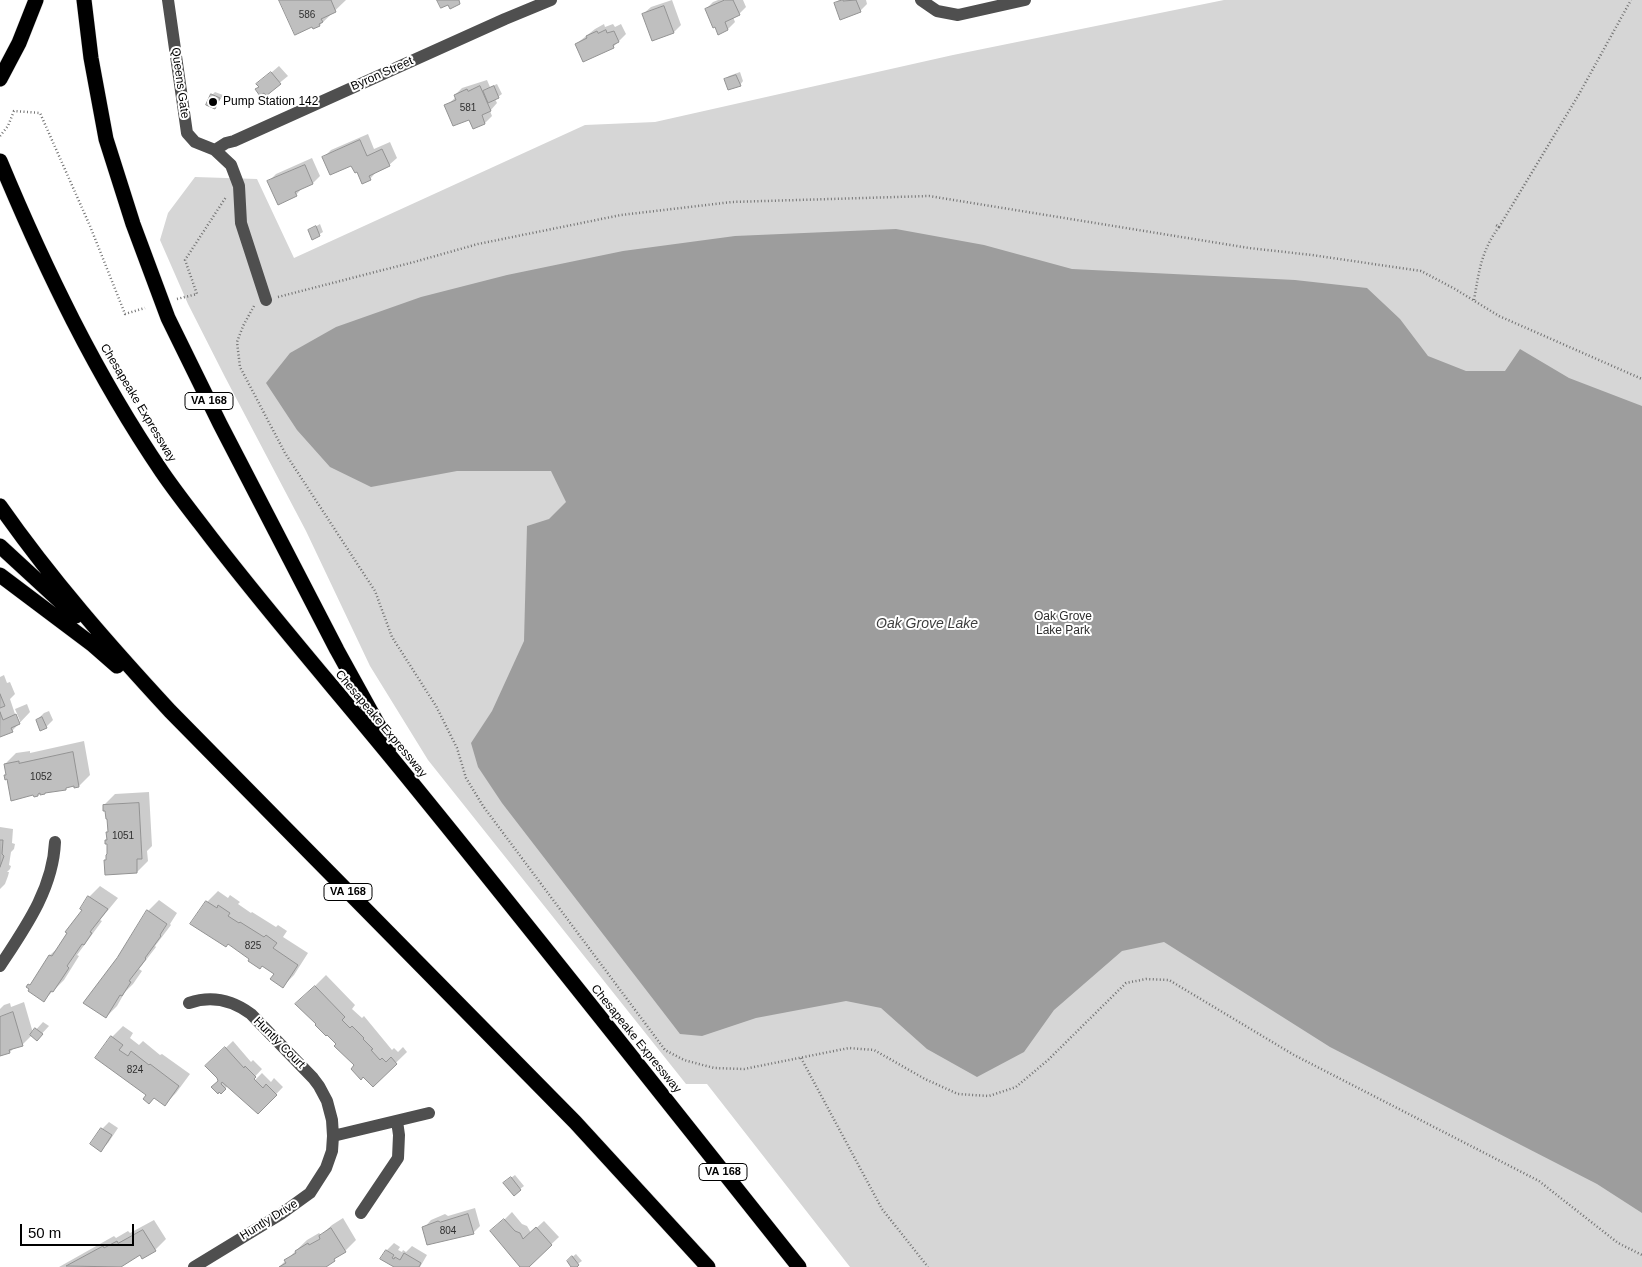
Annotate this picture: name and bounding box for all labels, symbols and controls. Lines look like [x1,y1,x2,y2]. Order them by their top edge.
house number: 586 [299,9,315,21]
street label: Queens Gate [168,47,192,119]
street label: Byron Street [349,54,415,94]
place label: Pump Station 142 [223,95,318,109]
marker: Pump Station 142 [207,96,219,108]
house number: 581 [460,102,476,114]
street label: Chesapeake Expressway [97,341,179,465]
road number: VA 168 [185,392,233,410]
park label: Oak Grove Lake Park [1034,610,1092,638]
water label: Oak Grove Lake [876,616,978,632]
street label: Chesapeake Expressway [332,668,430,780]
house number: 1052 [30,771,52,783]
house number: 1051 [112,830,134,842]
road number: VA 168 [324,884,372,900]
house number: 825 [245,940,261,952]
street label: Chesapeake Expressway [588,982,684,1096]
street label: Huntly Court [250,1014,308,1072]
house number: 824 [127,1064,143,1076]
road number: VA 168 [699,1164,747,1180]
street label: Huntly Drive [237,1197,301,1243]
scale bar [22,1214,136,1246]
text: 50 m [28,1224,61,1241]
house number: 804 [440,1225,456,1237]

